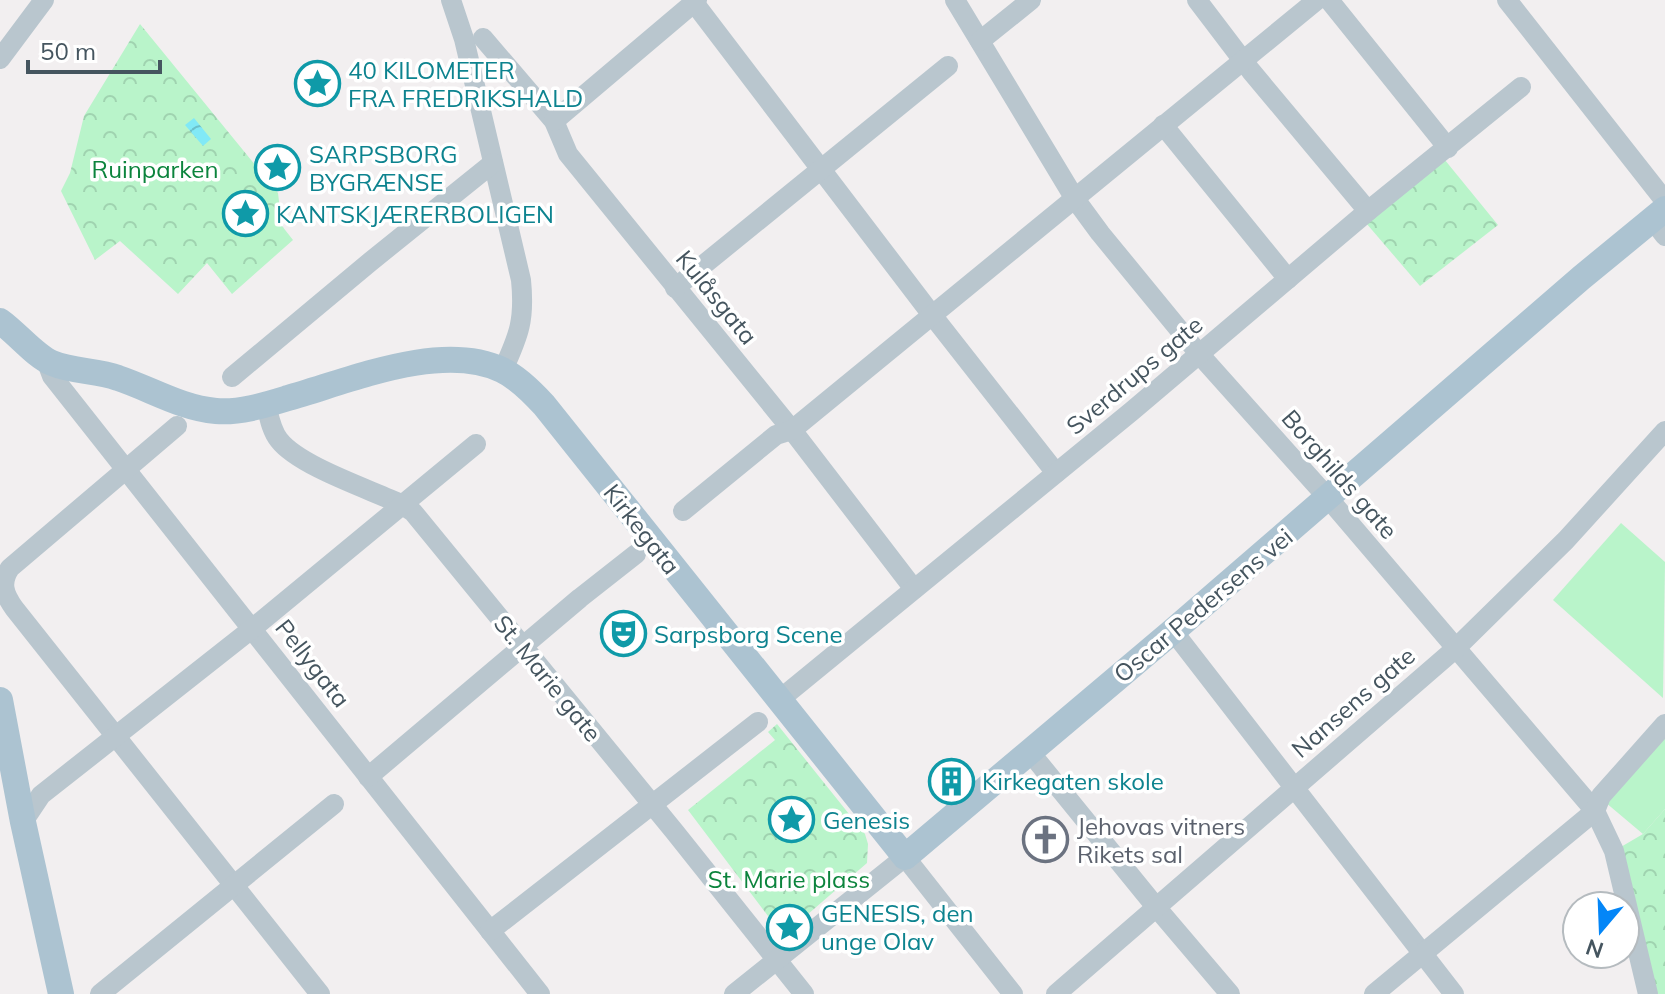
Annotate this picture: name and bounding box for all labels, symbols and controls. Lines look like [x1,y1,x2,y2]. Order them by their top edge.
scale bar [28,24,160,74]
text: 50 m [40,36,96,66]
place label: 40 KILOMETER FRA FREDRIKSHALD [348,55,583,113]
place icon: 40 KILOMETER FRA FREDRIKSHALD [293,60,341,108]
place label: SARPSBORG BYGRÆNSE [309,139,458,197]
place icon: SARPSBORG BYGRÆNSE [254,144,302,192]
park label: Ruinparken [92,154,218,184]
place icon: KANTSKJÆRERBOLIGEN [221,190,269,238]
place label: KANTSKJÆRERBOLIGEN [276,199,554,229]
street label: Kulåsgata [670,244,764,350]
street label: Sverdrups gate [1060,309,1208,441]
street label: Borghilds gate [1276,403,1404,545]
street label: Kirkegata [597,478,687,580]
street label: Oscar Pedersens vei [1107,521,1299,689]
street label: St. Marie gate [488,609,608,747]
theatre icon: Sarpsborg Scene [599,610,647,658]
street label: Pellygata [269,613,357,713]
place label: Sarpsborg Scene [654,619,843,649]
street label: Nansens gate [1285,640,1421,764]
building icon: Kirkegaten skole [927,757,975,805]
place label: Kirkegaten skole [982,766,1164,796]
place icon: Genesis [768,796,816,844]
place label: Genesis [823,805,910,835]
place label: Jehovas vitners Rikets sal [1077,811,1245,869]
church icon: Jehovas vitners Rikets sal [1022,816,1070,864]
park label: St. Marie plass [708,864,870,894]
north arrow [1561,890,1641,970]
place label: GENESIS, den unge Olav [821,898,974,956]
place icon: GENESIS, den unge Olav [766,903,814,951]
text: N [1582,933,1607,965]

